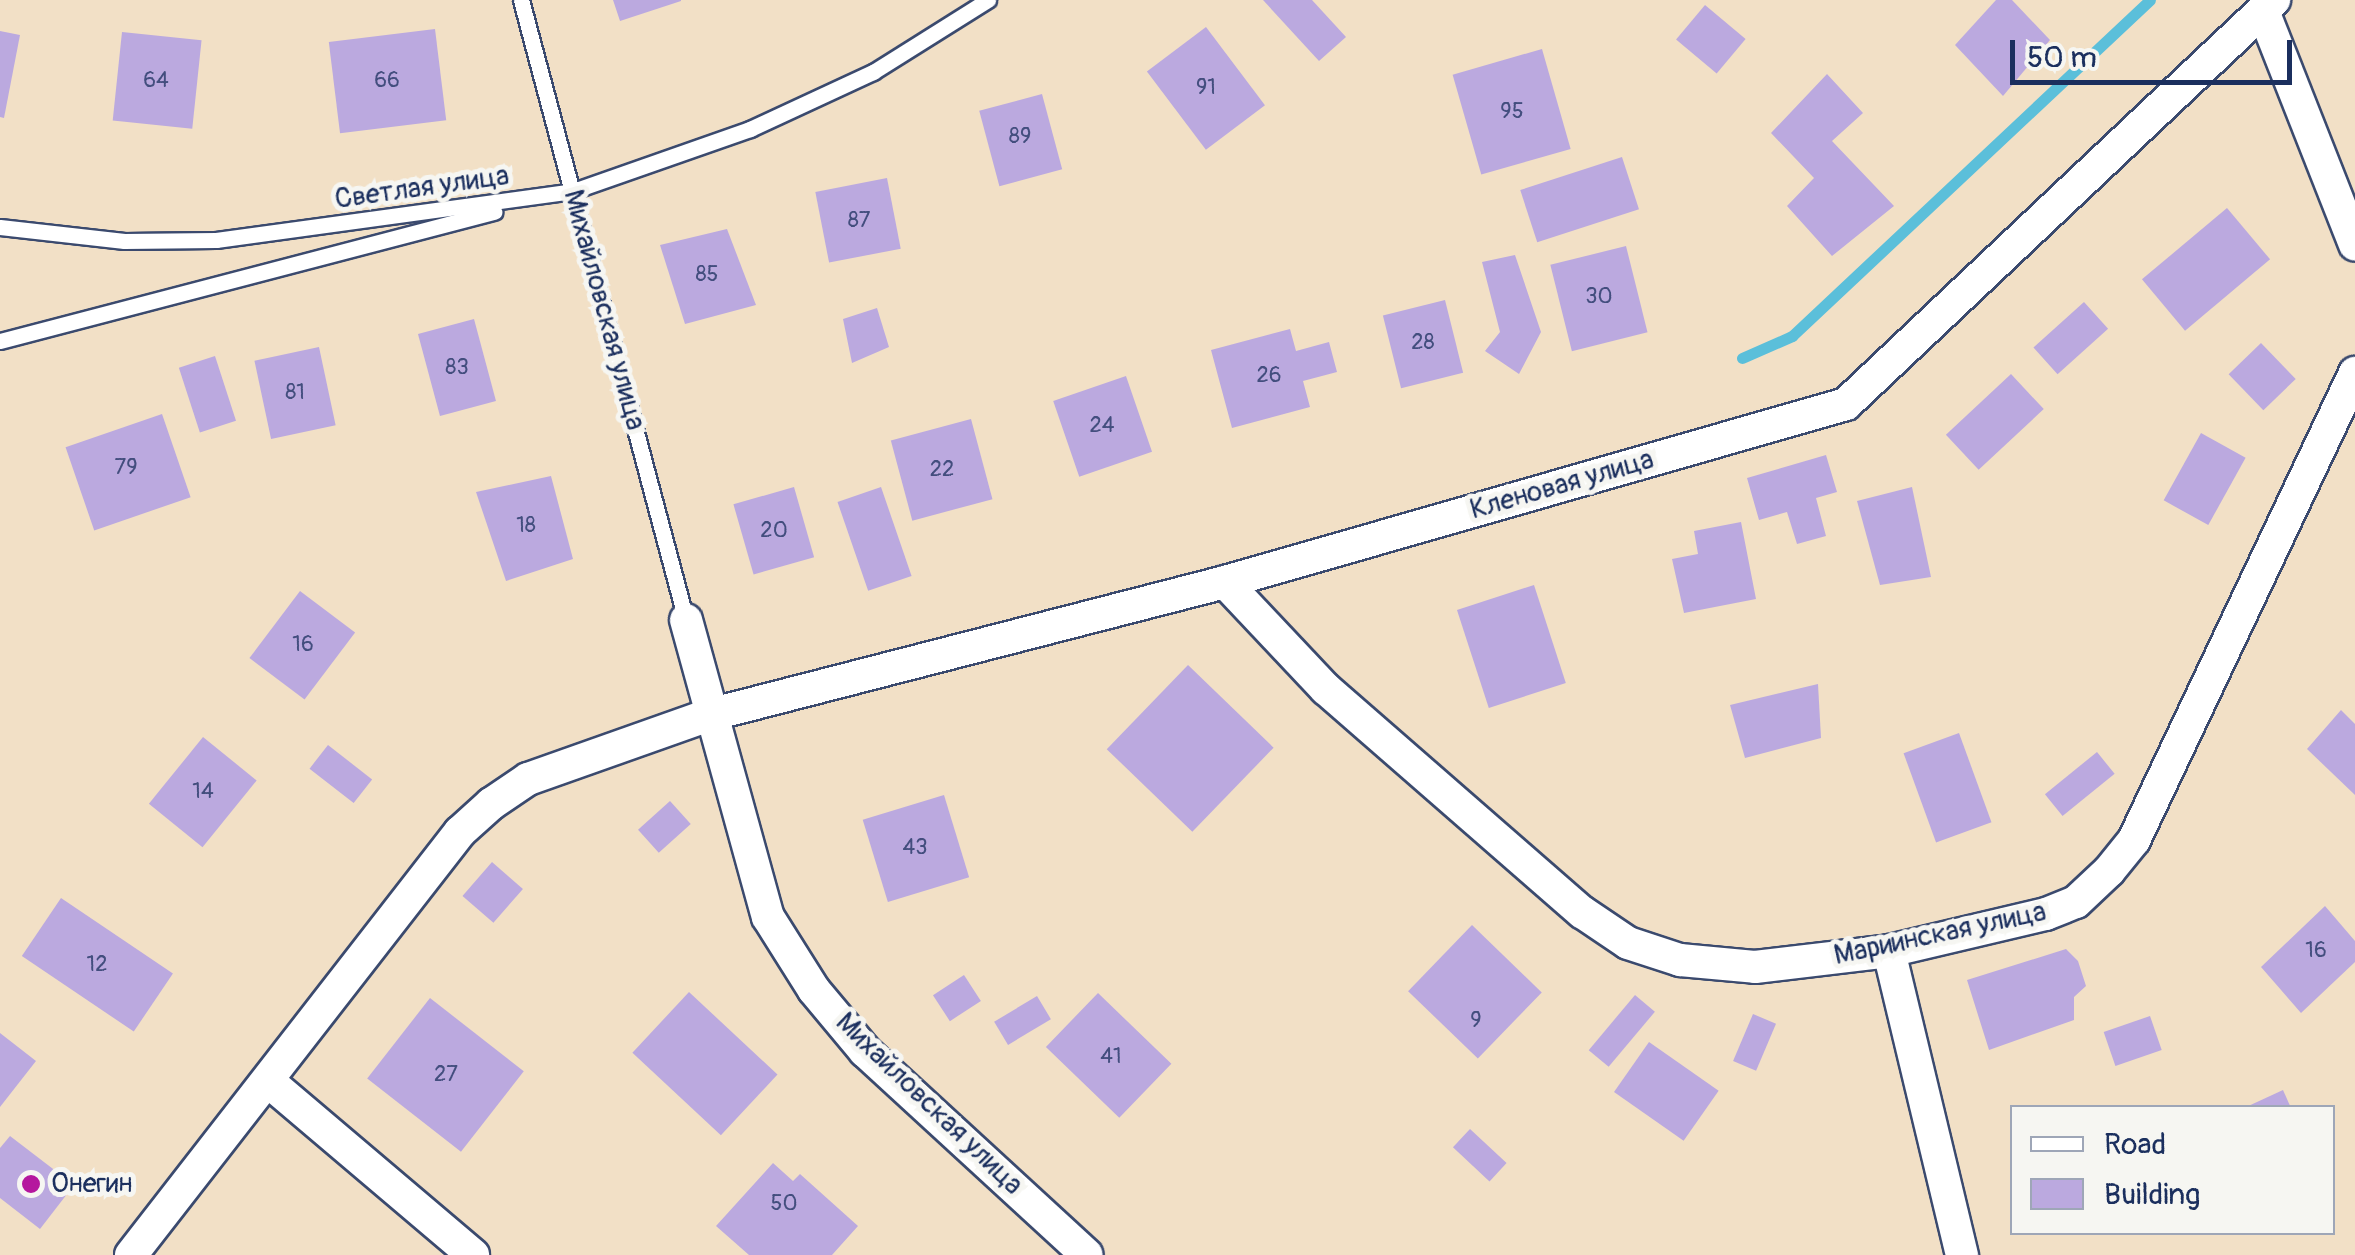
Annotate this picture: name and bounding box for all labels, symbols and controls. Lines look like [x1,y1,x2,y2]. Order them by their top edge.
scale bar [2015,20,2298,82]
text: 50 m [2027,39,2097,76]
house number: 64 [143,68,169,94]
house number: 66 [374,68,400,94]
house number: 91 [1196,75,1216,101]
house number: 95 [1500,99,1524,125]
house number: 89 [1009,124,1031,150]
street label: Светлая улица [333,159,511,217]
street label: Михайловская улица [556,186,652,434]
house number: 87 [848,208,870,234]
house number: 85 [695,262,719,288]
house number: 30 [1585,284,1613,310]
house number: 28 [1411,330,1435,356]
house number: 83 [445,355,469,381]
house number: 26 [1256,363,1282,389]
house number: 81 [285,380,305,406]
house number: 24 [1089,413,1115,439]
street label: Кленовая улица [1466,443,1658,527]
house number: 79 [115,455,137,481]
house number: 22 [930,457,954,483]
house number: 18 [516,513,536,539]
house number: 20 [760,518,788,544]
house number: 16 [292,632,314,658]
house number: 14 [192,779,214,805]
house number: 43 [902,835,928,861]
street label: Мариинская улица [1831,895,2049,973]
house number: 16 [2305,938,2327,964]
house number: 12 [87,952,107,978]
street label: Михайловская улица [828,1006,1030,1202]
house number: 9 [1470,1008,1482,1034]
house number: 41 [1100,1044,1122,1070]
house number: 27 [434,1062,458,1088]
legend [2010,1105,2335,1235]
text: Road [2104,1126,2166,1163]
place label: Онегин [51,1167,133,1201]
marker: Онегин [20,1173,42,1195]
text: Building [2104,1176,2200,1213]
house number: 50 [771,1191,797,1217]

